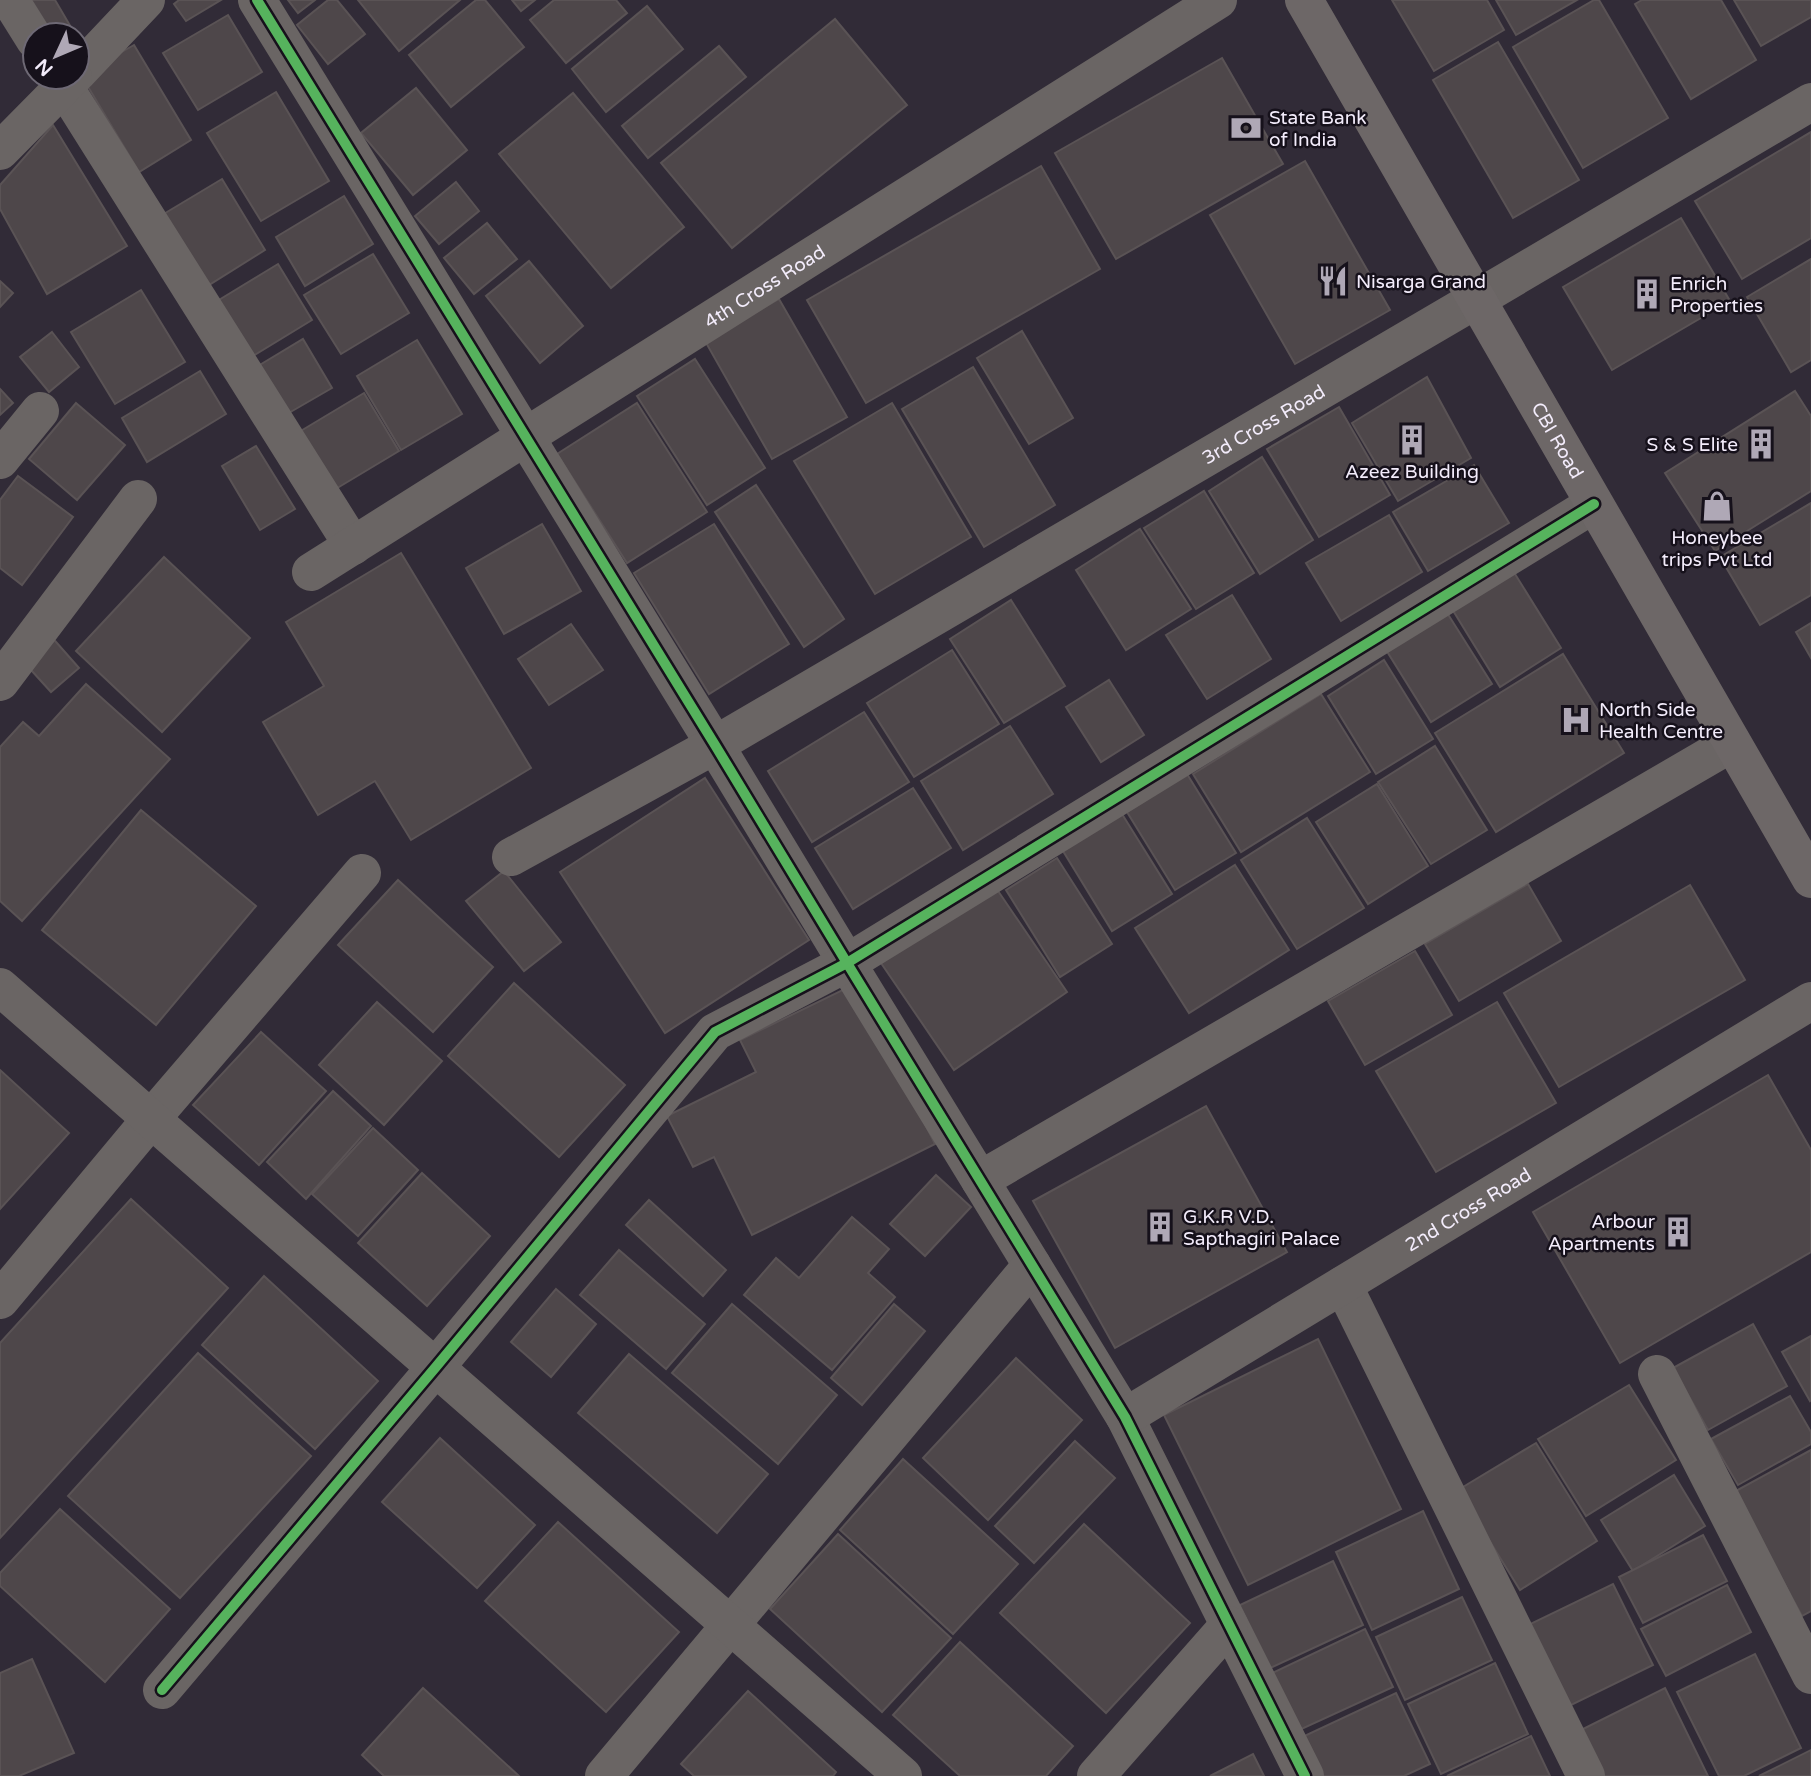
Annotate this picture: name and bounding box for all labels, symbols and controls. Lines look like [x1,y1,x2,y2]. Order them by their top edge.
north arrow [21,21,91,91]
text: N [31,54,58,80]
place label: State Bank of India [1269,107,1367,151]
bank icon: State Bank of India [1229,111,1263,145]
street label: 4th Cross Road [701,241,829,333]
restaurant icon: Nisarga Grand [1316,264,1350,298]
place label: Nisarga Grand [1356,271,1486,293]
place label: Enrich Properties [1670,273,1763,317]
building icon: Enrich Properties [1630,277,1664,311]
street label: 3rd Cross Road [1198,380,1329,469]
street label: CBI Road [1526,398,1588,483]
building icon: Azeez Building [1395,423,1429,457]
building icon: S & S Elite [1744,427,1778,461]
place label: S & S Elite [1646,434,1738,456]
place label: Azeez Building [1345,461,1479,483]
shop icon: Honeybee trips Pvt Ltd [1700,489,1734,523]
place label: Honeybee trips Pvt Ltd [1662,527,1772,571]
place label: North Side Health Centre [1599,699,1723,743]
hospital icon: North Side Health Centre [1559,703,1593,737]
street label: 2nd Cross Road [1402,1163,1535,1256]
place label: G.K.R V.D. Sapthagiri Palace [1183,1206,1340,1250]
building icon: G.K.R V.D. Sapthagiri Palace [1143,1210,1177,1244]
place label: Arbour Apartments [1548,1211,1656,1255]
building icon: Arbour Apartments [1661,1215,1695,1249]

